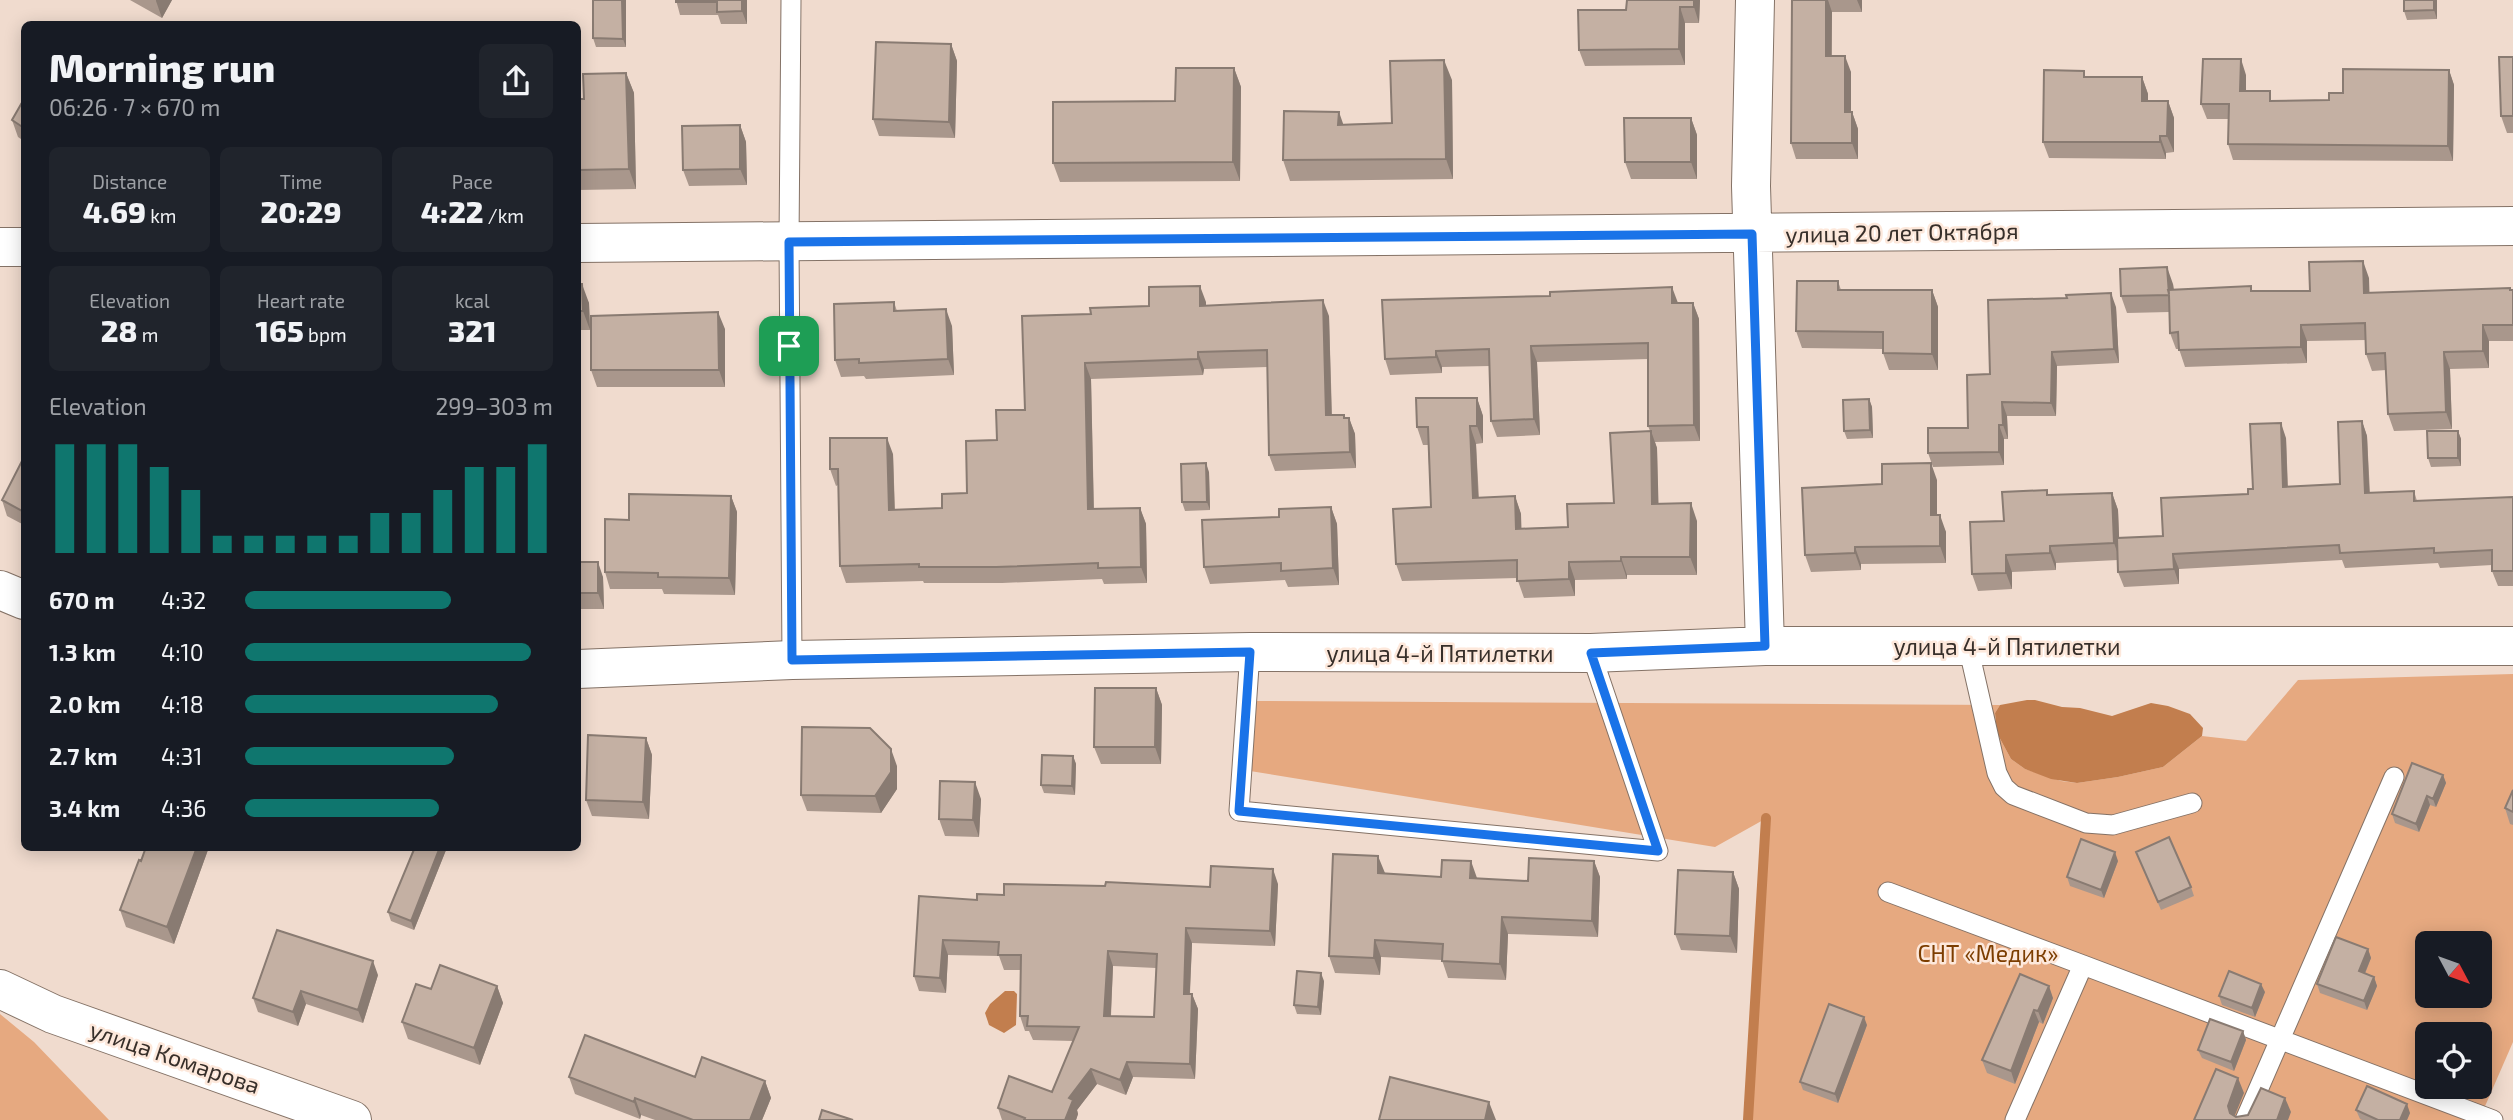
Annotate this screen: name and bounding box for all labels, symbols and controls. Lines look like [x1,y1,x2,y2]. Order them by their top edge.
text: Morning run [49,44,275,90]
button: share [479,44,553,118]
text: 06:26 · 7 × 670 m [49,93,220,121]
text: Distance [92,170,167,193]
text: Time [280,170,322,193]
text: Pace [452,170,493,193]
text: 4.69 [83,193,146,229]
text: 20:29 [261,193,341,229]
text: 4:22 [421,193,484,229]
text: km [146,204,176,227]
text: /km [484,204,524,227]
street label: улица 20 лет Октября [1785,216,2019,249]
text: Elevation [89,289,170,312]
text: Heart rate [257,289,345,312]
text: kcal [455,289,490,312]
text: 28 [101,312,138,348]
text: 165 [255,312,304,348]
text: 321 [448,312,497,348]
pin [759,316,819,376]
text: m [138,323,158,346]
text: bpm [304,323,347,346]
icon: arrive [770,327,808,365]
text: Elevation [49,392,147,420]
text: 299–303 m [435,392,553,420]
text: 670 m [49,586,114,614]
text: 4:32 [161,586,206,614]
street label: улица 4-й Пятилетки [1893,632,2121,661]
text: 1.3 km [49,638,116,666]
text: 4:10 [161,638,204,666]
street label: улица 4-й Пятилетки [1326,639,1554,668]
text: 2.0 km [49,690,121,718]
text: 4:18 [161,690,204,718]
text: 2.7 km [49,742,117,770]
text: 4:31 [161,742,203,770]
text: 3.4 km [49,794,120,822]
text: 4:36 [161,794,207,822]
north arrow [2415,931,2492,1008]
map controls [2415,931,2492,1099]
park label: СНТ «Медик» [1917,939,2059,967]
street label: улица Комарова [86,1015,264,1100]
button: locate [2415,1022,2492,1099]

